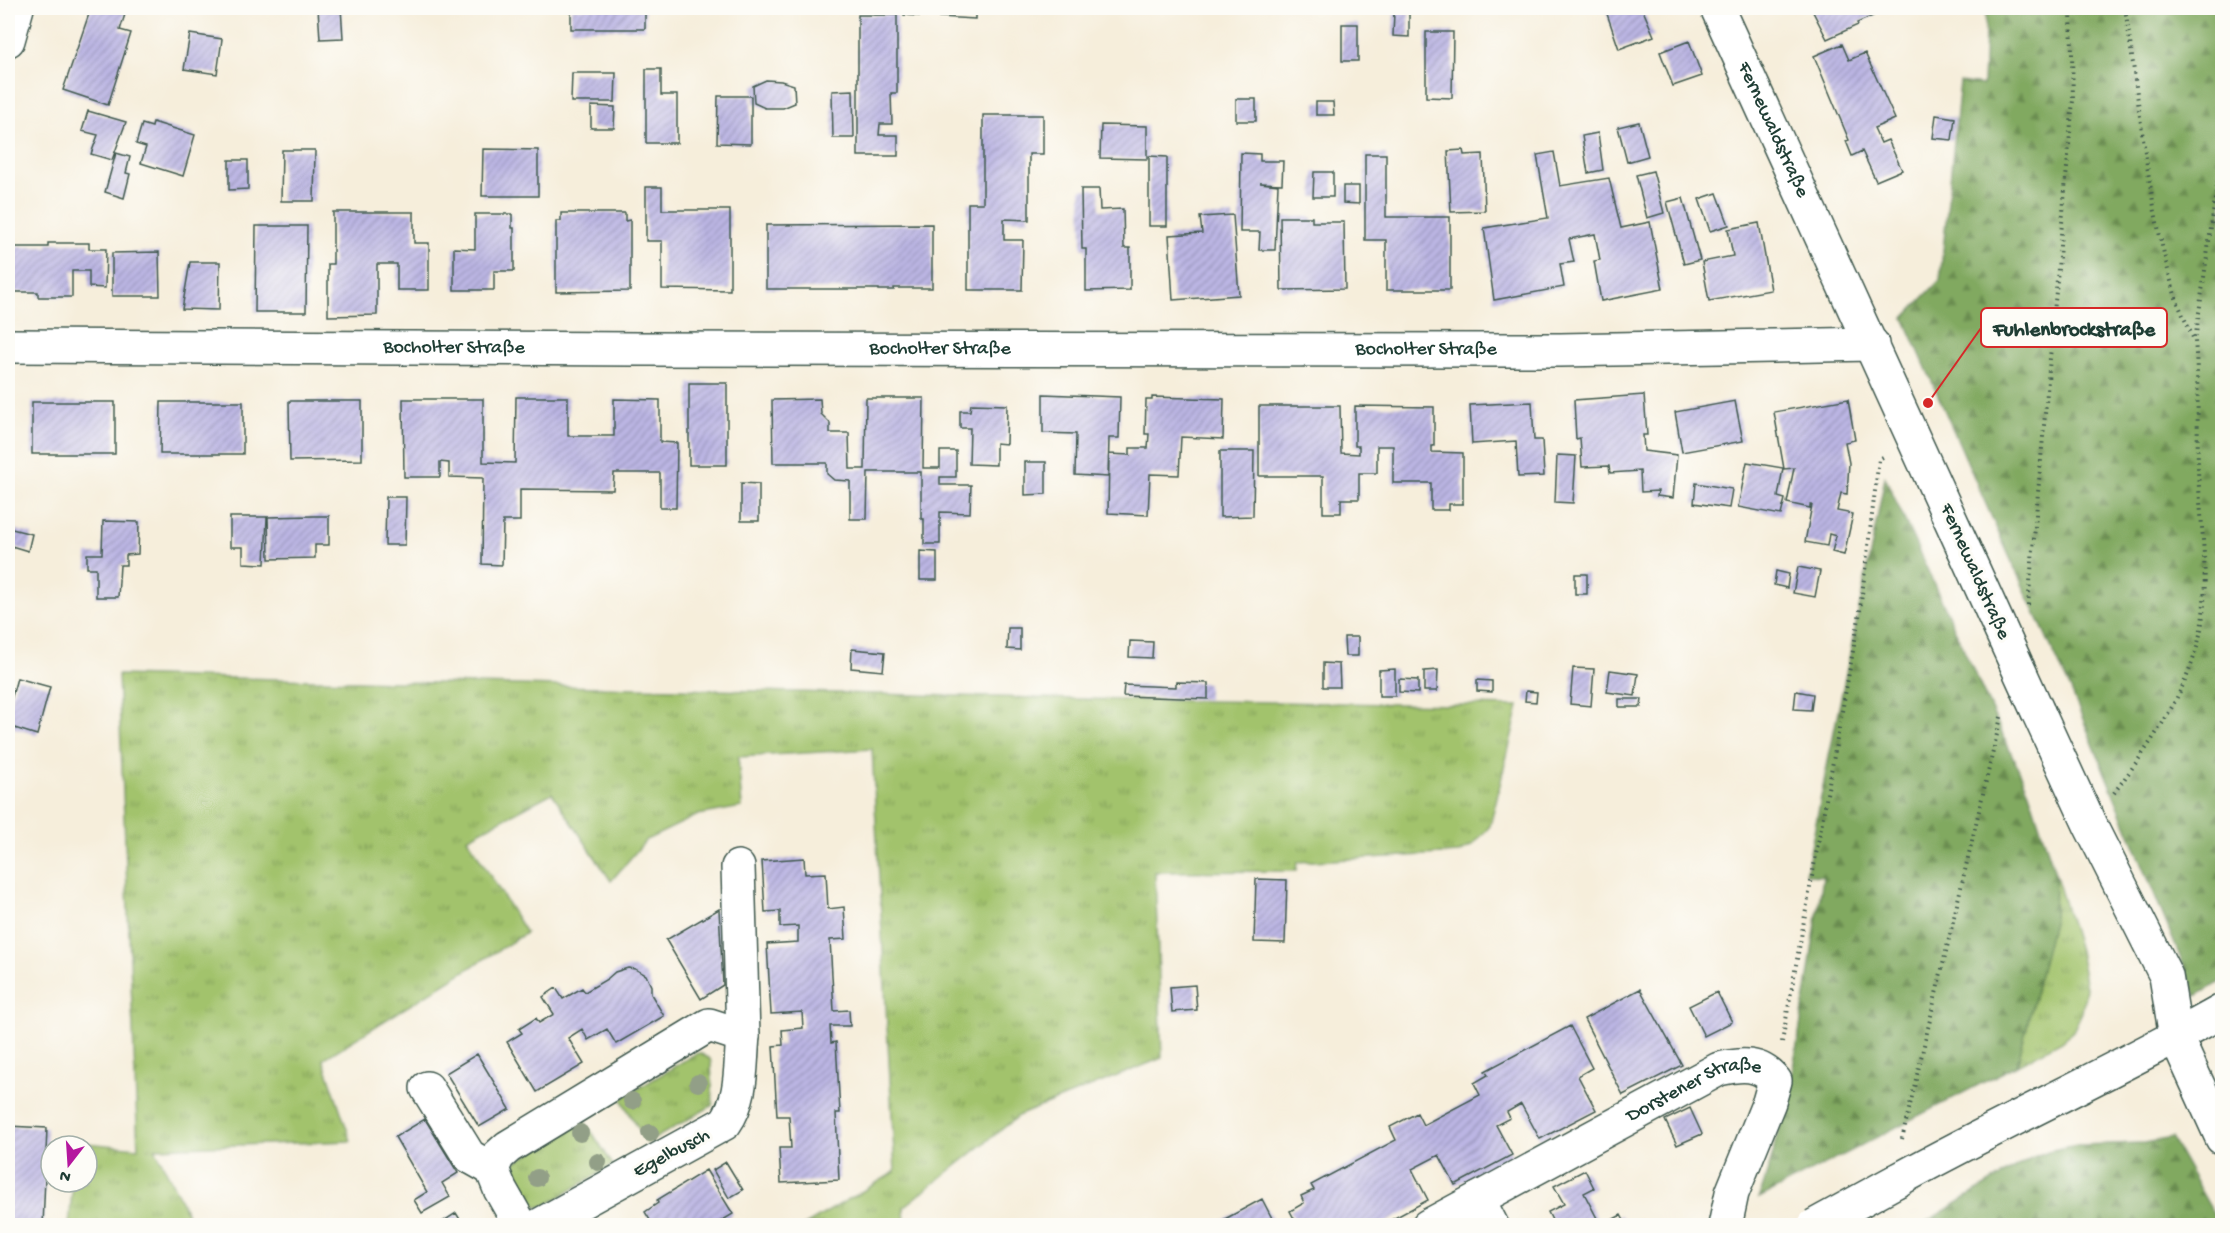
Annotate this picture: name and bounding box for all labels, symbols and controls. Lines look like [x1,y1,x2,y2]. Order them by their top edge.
street label: Fernewaldstraße [1731,58,1814,202]
callout: Fuhlenbrockstraße [1981,308,2167,347]
text: Fuhlenbrockstraße [1992,319,2156,344]
street label: Bocholter Straße [382,336,525,360]
street label: Bocholter Straße [868,338,1011,361]
street label: Bocholter Straße [1354,338,1497,361]
street label: Fernewaldstraße [1933,500,2015,644]
street label: Dorstener Straße [1621,1054,1765,1129]
street label: Egelbusch [630,1124,714,1184]
north arrow [39,1134,99,1194]
text: N [57,1164,73,1186]

